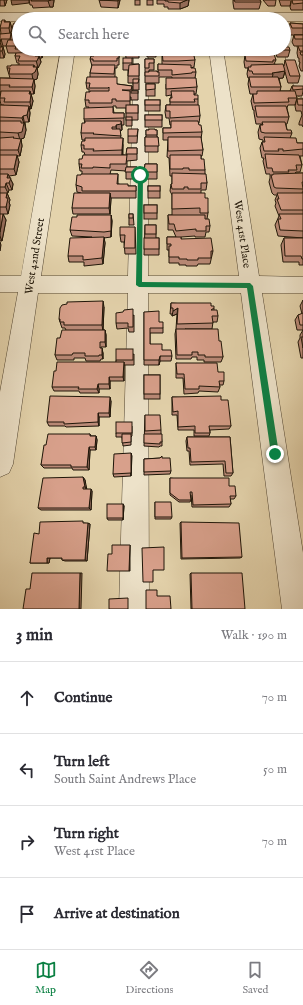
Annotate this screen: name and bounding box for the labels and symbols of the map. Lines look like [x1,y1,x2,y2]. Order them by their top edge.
route start [131,166,149,184]
street label: West 41st Place [230,199,254,269]
street label: West 42nd Street [22,217,48,295]
route end [266,445,284,463]

